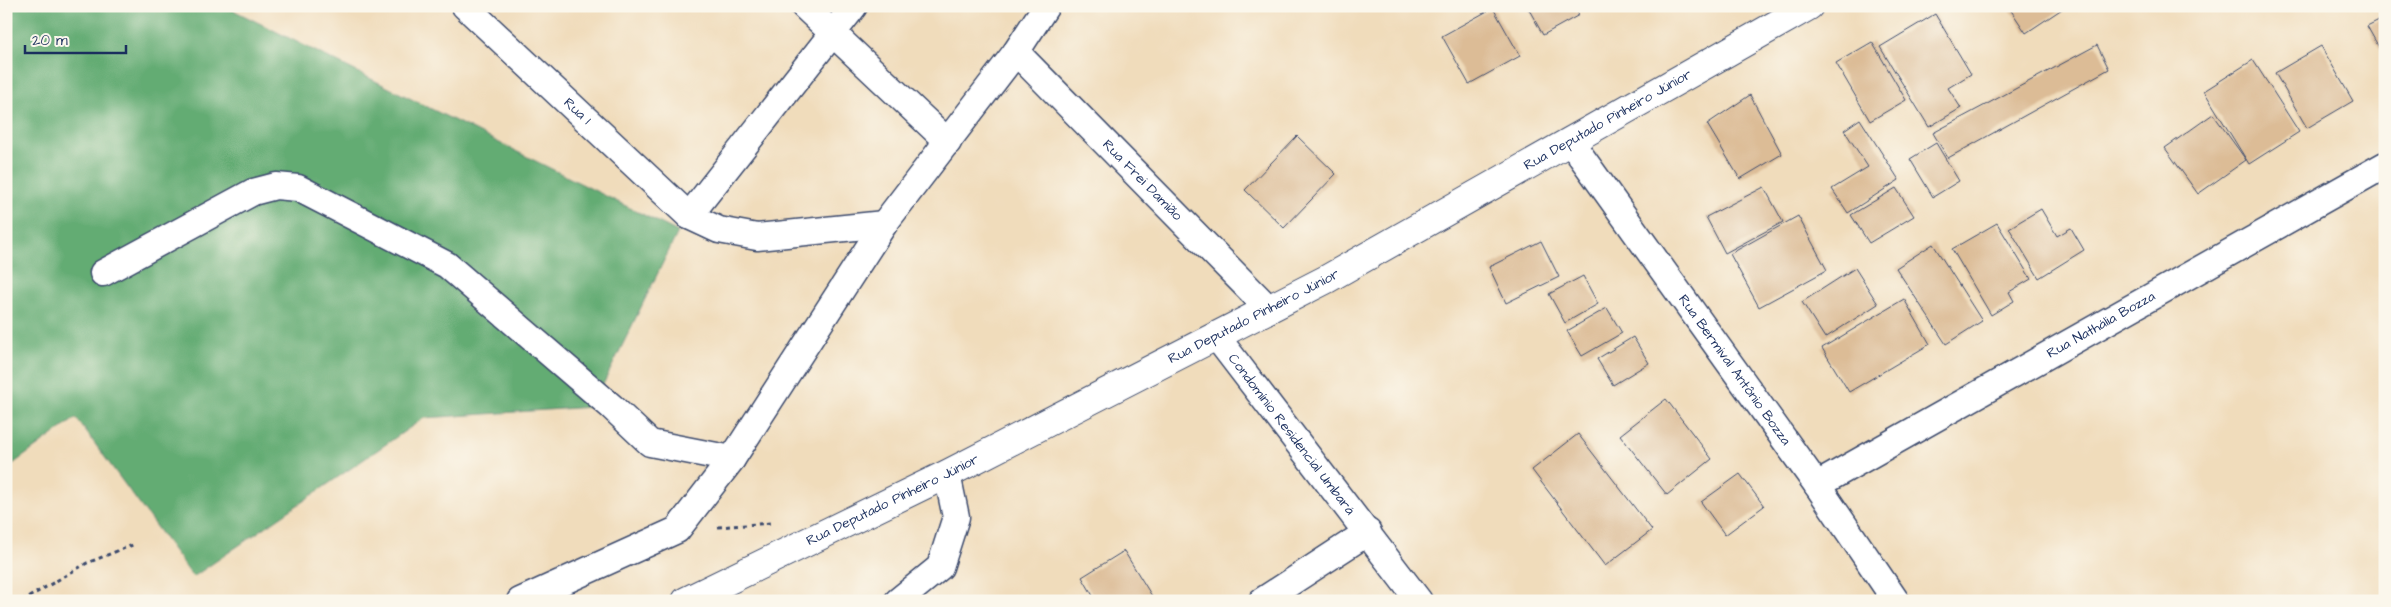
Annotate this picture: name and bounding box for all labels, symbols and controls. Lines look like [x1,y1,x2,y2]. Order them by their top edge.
scale bar [25,22,126,54]
text: 20 m [32,30,68,51]
street label: Rua Deputado Pinheiro Júnior [1520,64,1696,176]
street label: Rua 1 [559,93,596,130]
street label: Rua Frei Damião [1098,135,1187,225]
street label: Rua Deputado Pinheiro Júnior [1165,264,1343,369]
street label: Rua Nathália Bozza [2043,286,2159,363]
street label: Rua Bermival Antônio Bozza [1673,291,1795,450]
street label: Condomínio Residencial Umbará [1223,350,1360,519]
street label: Rua Deputado Pinheiro Júnior [803,449,983,551]

